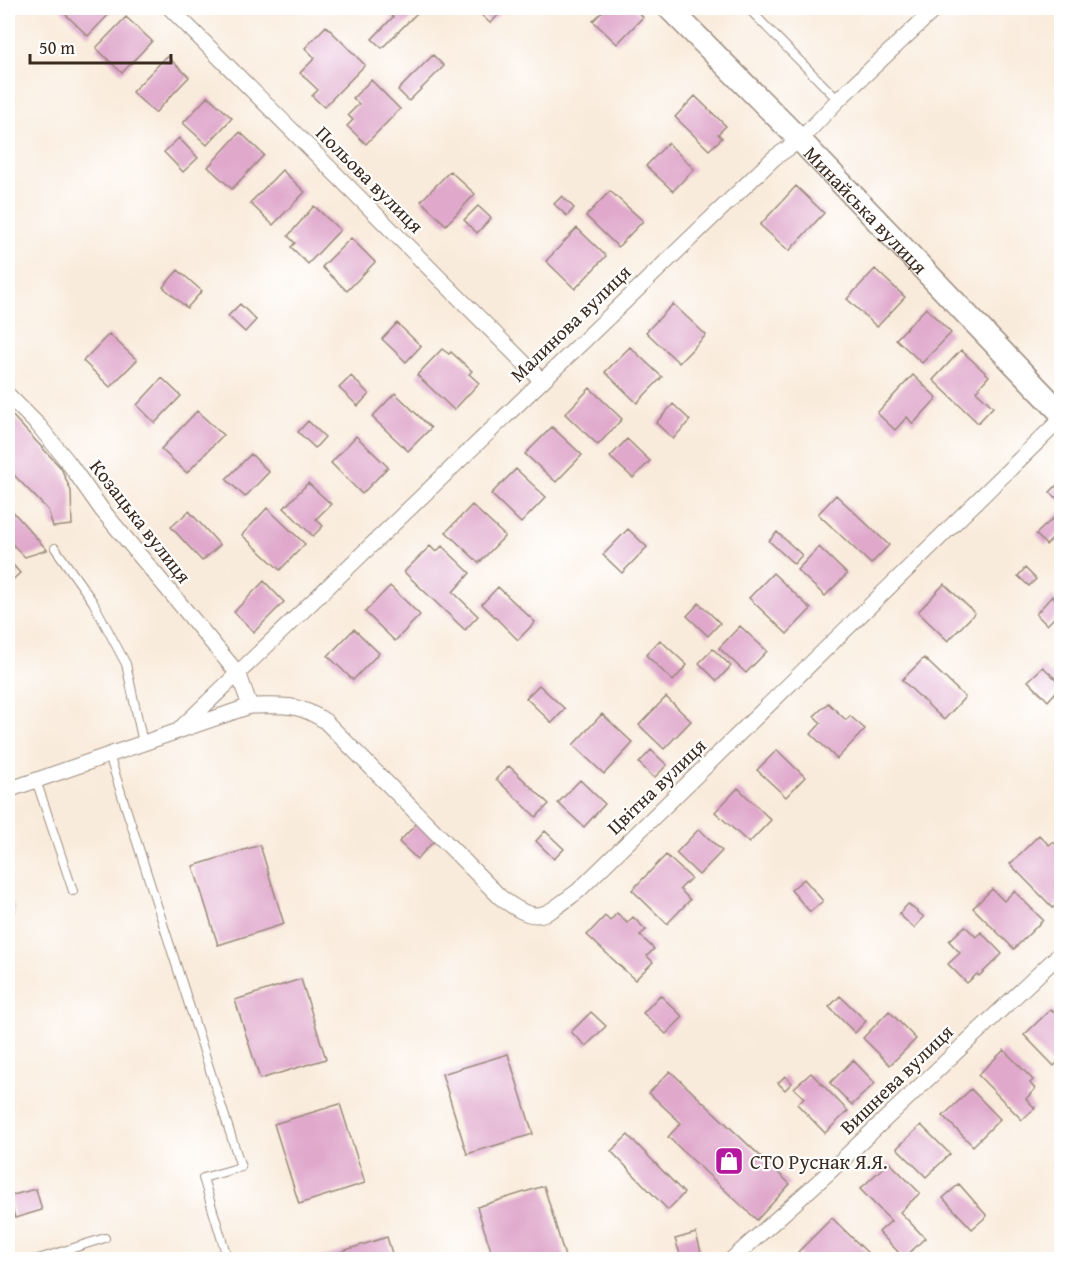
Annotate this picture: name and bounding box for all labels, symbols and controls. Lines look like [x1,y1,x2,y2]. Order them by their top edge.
scale bar [30,27,171,65]
text: 50 m [39,34,75,61]
street label: Польова вулиця [310,119,430,239]
street label: Минайська вулиця [798,139,935,280]
street label: Малинова вулиця [503,258,637,388]
street label: Козацька вулиця [83,453,199,589]
street label: Цвітна вулиця [600,731,712,841]
street label: Вишнева вулиця [833,1017,959,1141]
shop icon: СТО Руснак Я.Я. [713,1145,745,1177]
place label: СТО Руснак Я.Я. [750,1147,888,1176]

